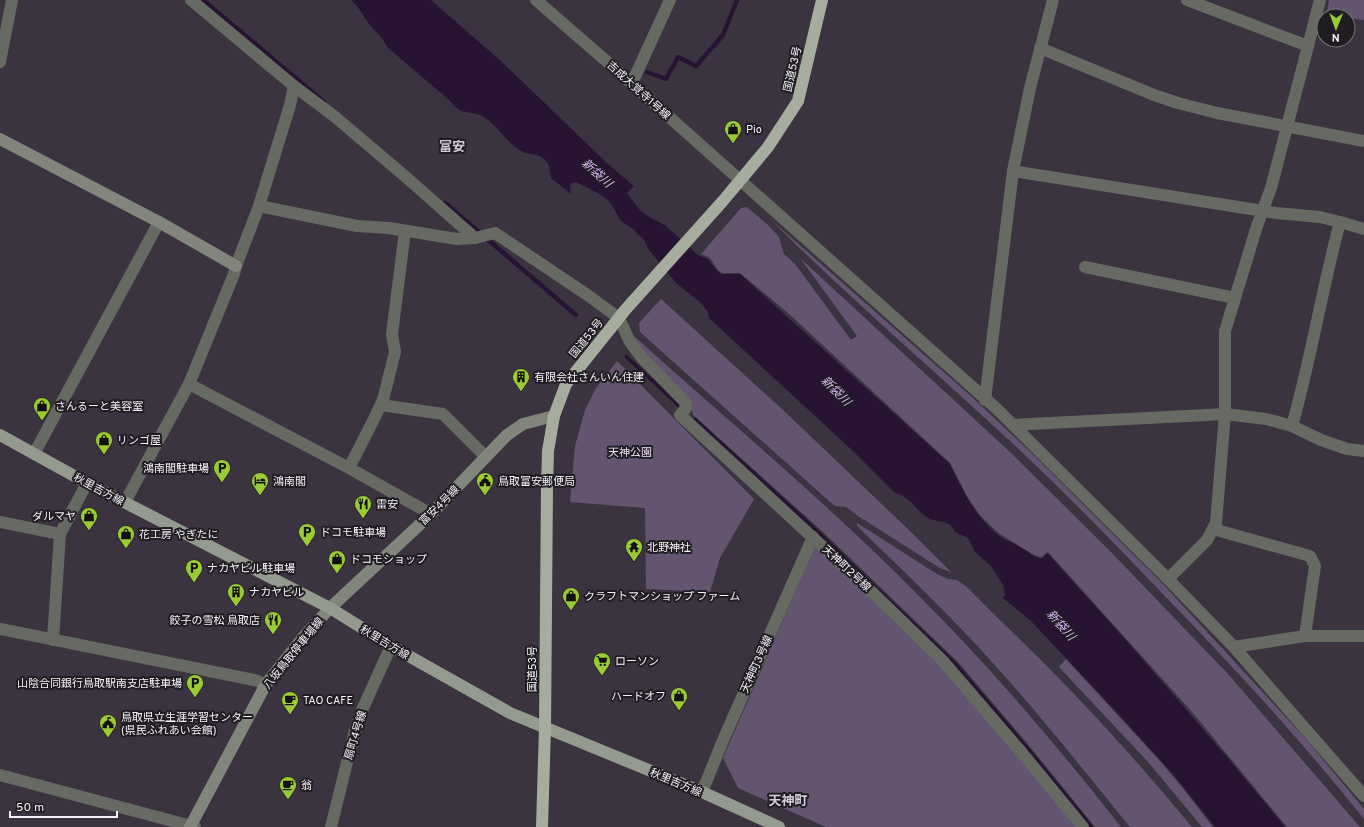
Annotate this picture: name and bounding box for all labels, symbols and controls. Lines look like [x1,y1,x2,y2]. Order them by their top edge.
north arrow [1316,8,1356,48]
text: N [1332,30,1340,44]
street label: 国道53号 [781,45,805,93]
street label: 吉成大覚寺1号線 [604,58,673,123]
shop icon: Pio [723,119,743,144]
place label: Pio [746,123,762,137]
district label: 富安 [439,140,465,156]
water label: 新袋川 [578,156,617,193]
street label: 国道53号 [567,316,607,361]
building icon: 有限会社さんいん住建 [511,367,531,392]
place label: 有限会社さんいん住建 [534,371,644,385]
water label: 新袋川 [817,373,855,412]
shop icon: さんるーと美容室 [32,396,52,421]
place label: さんるーと美容室 [55,400,143,414]
shop icon: リンゴ屋 [94,430,114,455]
place label: リンゴ屋 [117,434,161,448]
park label: 天神公園 [608,446,652,460]
parking icon: 鴻南閣駐車場 [212,458,232,483]
place label: 鴻南閣駐車場 [143,462,209,476]
street label: 秋里吉方線 [71,471,126,509]
hotel icon: 鴻南閣 [250,471,270,496]
public building icon: 鳥取富安郵便局 [475,471,495,496]
place label: 鴻南閣 [273,475,306,489]
place label: 鳥取富安郵便局 [498,475,575,489]
street label: 富安4号線 [417,483,463,529]
restaurant icon: 雷安 [353,494,373,519]
place label: 雷安 [376,498,398,512]
shop icon: ダルマヤ [79,506,99,531]
place label: ダルマヤ [32,510,76,524]
parking icon: ドコモ駐車場 [297,522,317,547]
shop icon: 花工房 やぎたに [116,524,136,549]
place label: ドコモ駐車場 [320,526,386,540]
place label: 花工房 やぎたに [139,528,219,542]
temple icon: 北野神社 [624,537,644,562]
place label: 北野神社 [647,541,691,555]
street label: 天神町2号線 [819,543,874,595]
shop icon: ドコモショップ [327,549,347,574]
place label: ドコモショップ [350,553,427,567]
parking icon: ナカヤビル駐車場 [184,558,204,583]
place label: ナカヤビル駐車場 [207,562,295,576]
building icon: ナカヤビル [226,582,246,607]
place label: ナカヤビル [249,586,304,600]
shop icon: クラフトマンショップ ファーム [561,586,581,611]
place label: クラフトマンショップ ファーム [584,590,740,604]
water label: 新袋川 [1042,607,1080,646]
restaurant icon: 餃子の雪松 鳥取店 [263,610,283,635]
place label: 餃子の雪松 鳥取店 [169,614,260,628]
street label: 八坂鳥取停車場線 [261,615,327,692]
street label: 秋里吉方線 [357,623,412,663]
street label: 天神町3号線 [738,633,776,695]
street label: 国道53号 [526,646,540,692]
supermarket icon: ローソン [592,651,612,676]
place label: ローソン [615,655,659,669]
parking icon: 山陰合同銀行鳥取駅南支店駐車場 [185,673,205,698]
place label: 山陰合同銀行鳥取駅南支店駐車場 [17,677,182,691]
shop icon: ハードオフ [669,686,689,711]
cafe icon: TAO CAFE [280,690,300,715]
place label: ハードオフ [611,690,666,704]
place label: TAO CAFE [303,694,353,708]
street label: 扇町4号線 [342,709,370,762]
place label: 鳥取県立生涯学習センター (県民ふれあい会館) [121,711,253,738]
public building icon: 鳥取県立生涯学習センター (県民ふれあい会館) [98,713,118,738]
street label: 秋里吉方線 [648,766,704,800]
cafe icon: 翁 [278,775,298,800]
place label: 翁 [301,779,312,793]
scale bar [10,793,117,819]
district label: 天神町 [768,793,808,810]
text: 50 m [16,800,44,816]

